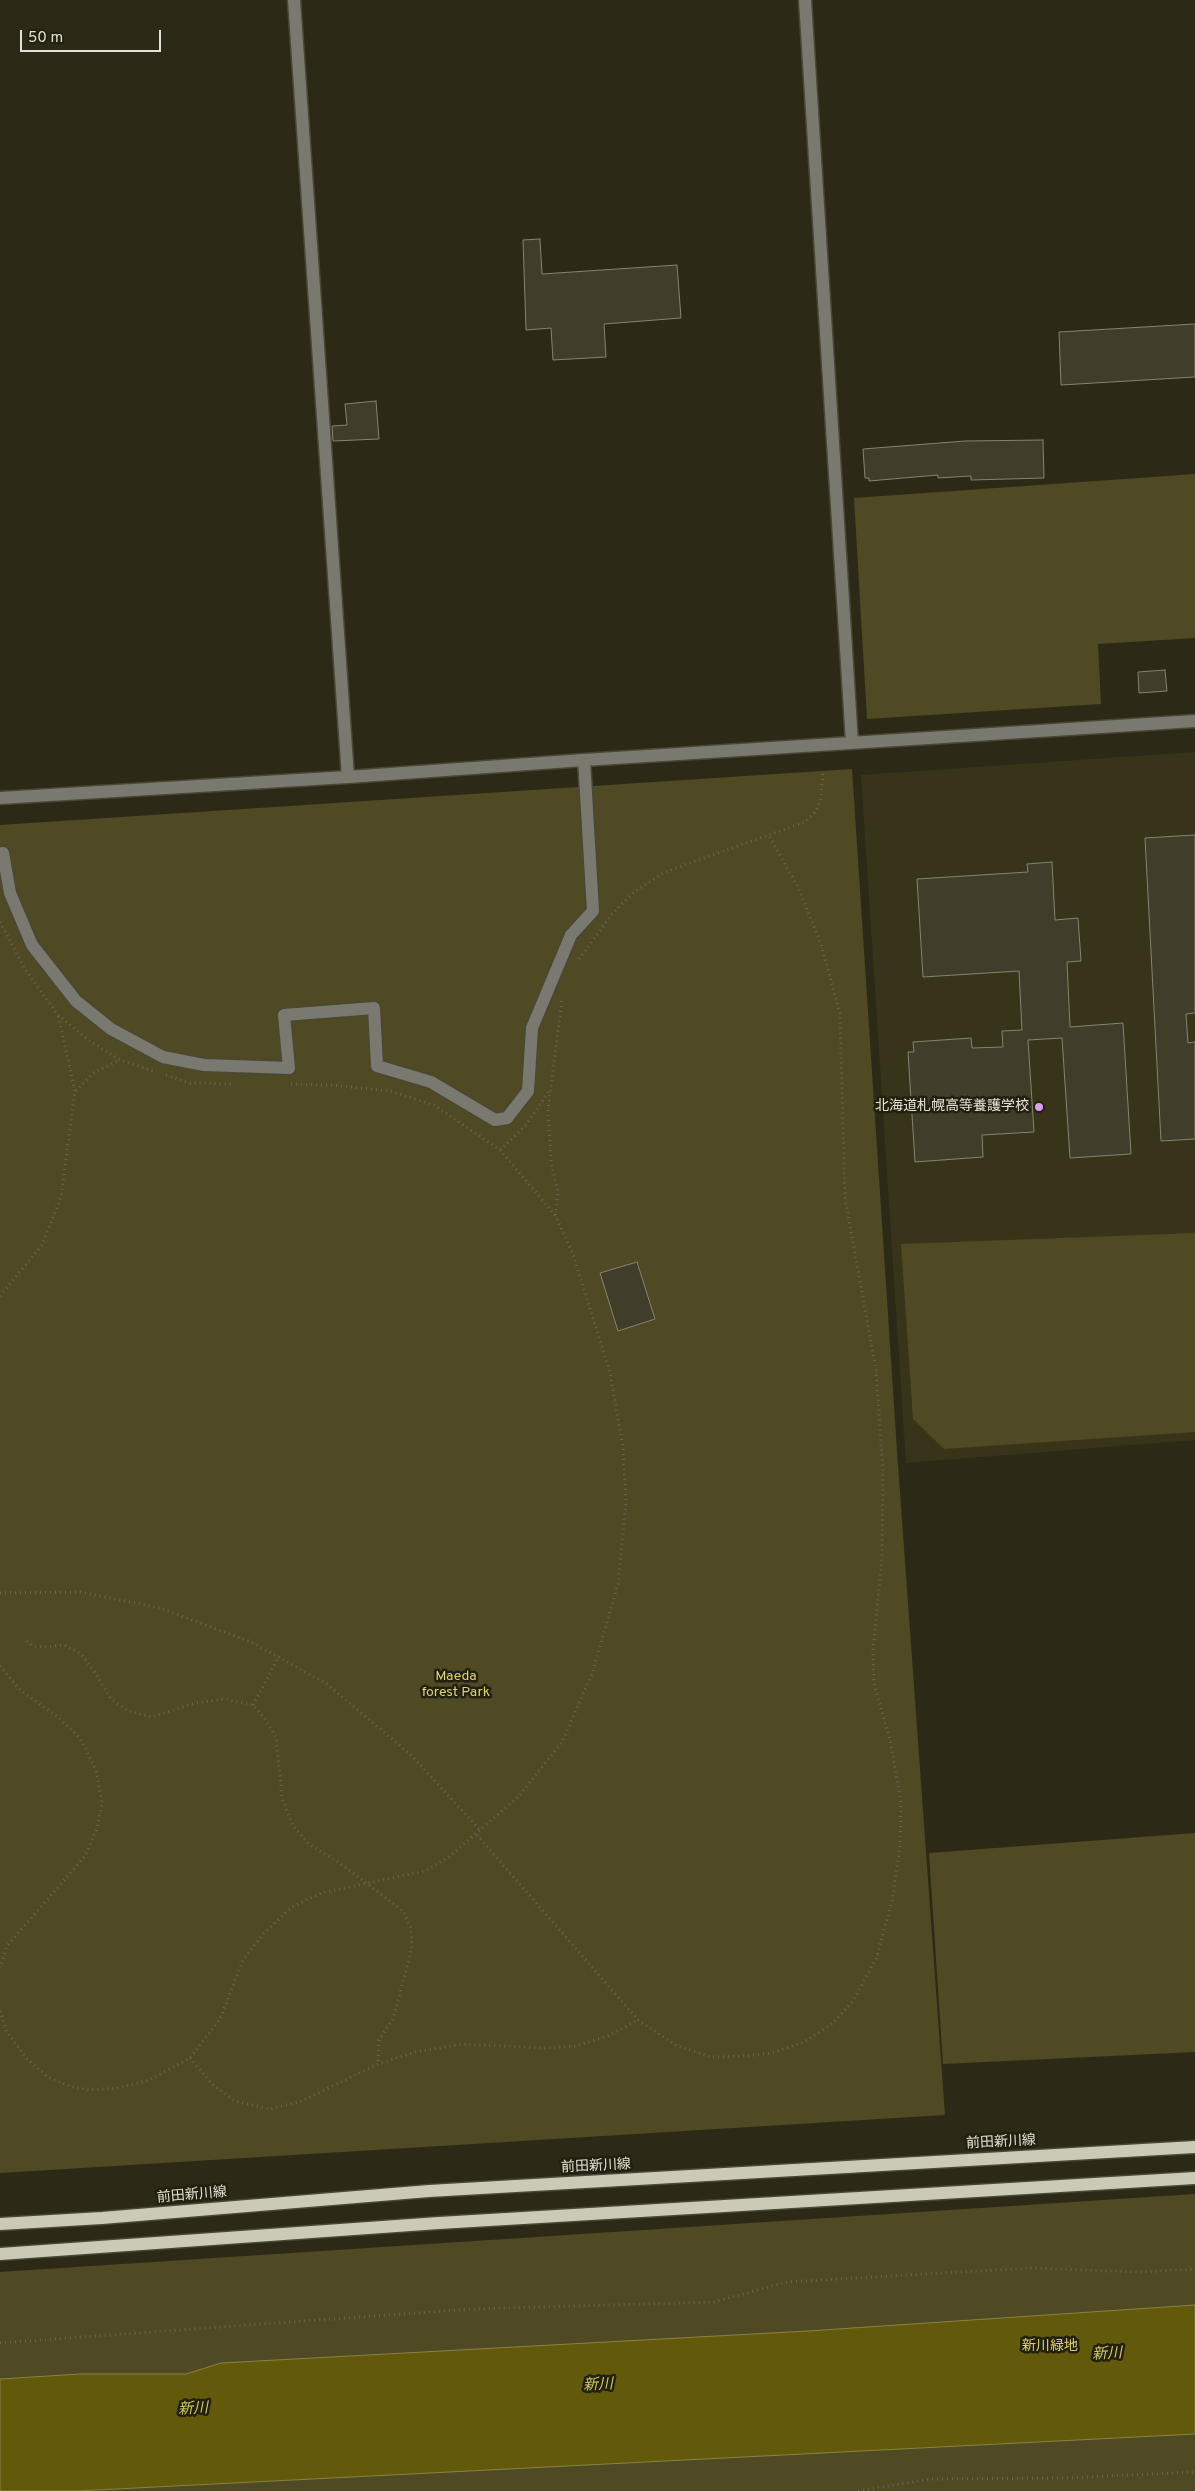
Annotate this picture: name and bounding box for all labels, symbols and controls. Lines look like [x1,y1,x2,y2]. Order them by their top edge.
scale bar [22,20,164,52]
text: 50 m [28,29,63,48]
place label: 北海道札幌高等養護学校 [875,1099,1029,1115]
marker: 北海道札幌高等養護学校 [1033,1101,1045,1113]
park label: Maeda forest Park [422,1669,490,1701]
street label: 前田新川線 [966,2133,1036,2153]
street label: 前田新川線 [561,2157,631,2177]
street label: 前田新川線 [156,2185,228,2207]
park label: 新川緑地 [1022,2339,1078,2355]
water label: 新川 [1092,2345,1122,2365]
water label: 新川 [583,2376,613,2396]
water label: 新川 [178,2400,208,2420]

